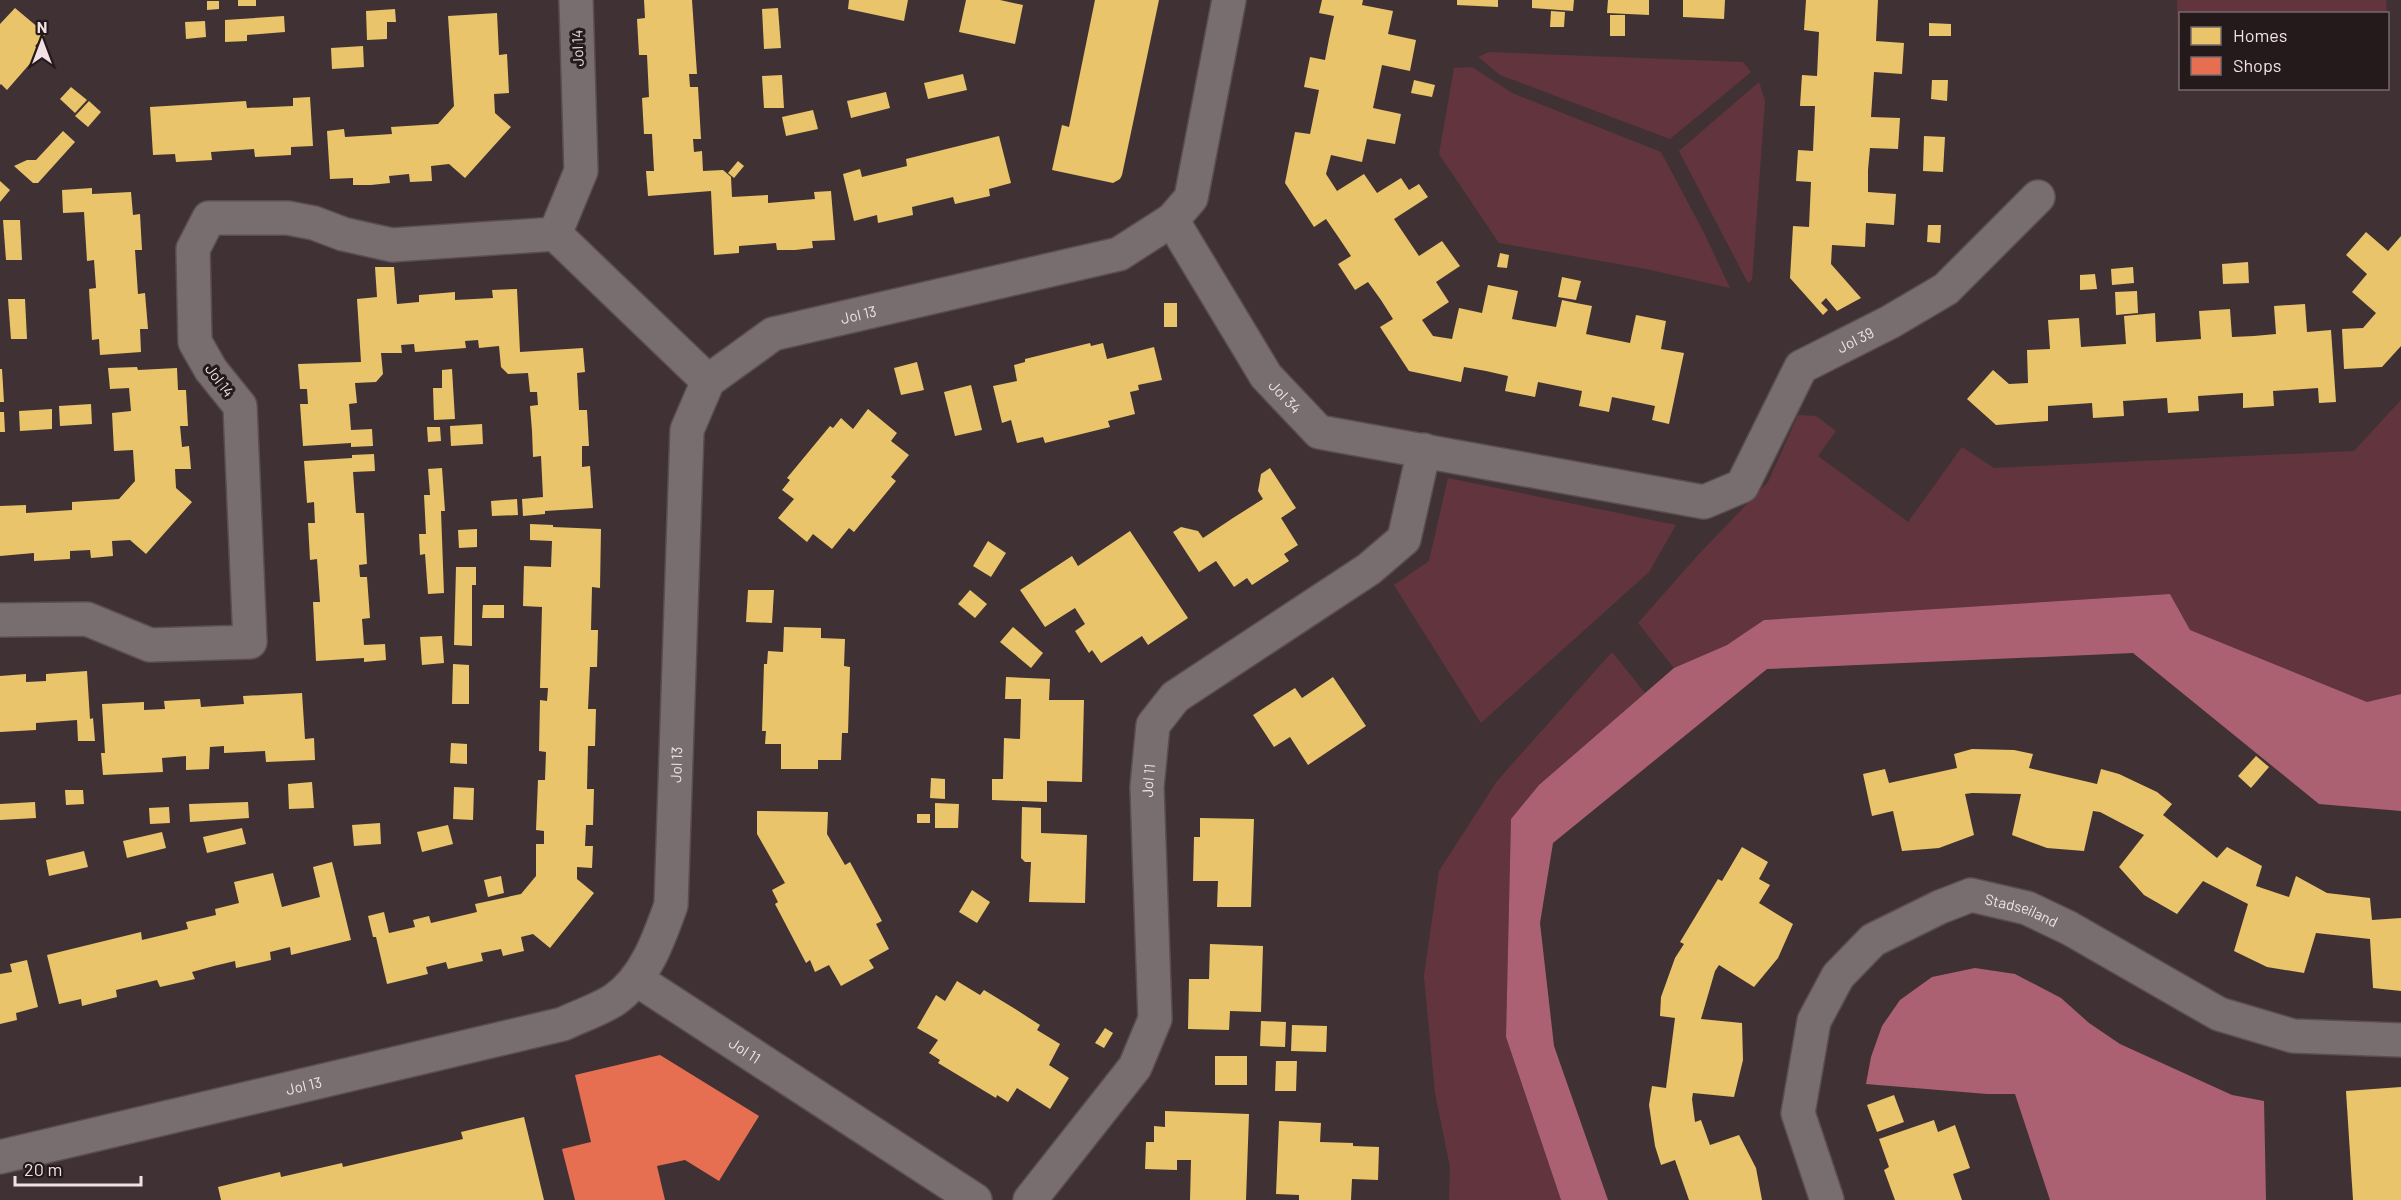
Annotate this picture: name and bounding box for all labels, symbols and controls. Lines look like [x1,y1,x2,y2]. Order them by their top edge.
north arrow [12,12,72,72]
legend [2179,12,2389,90]
text: N [37,17,47,36]
text: Homes [2233,24,2287,46]
street label: Jol 14 [567,29,587,67]
text: Shops [2233,54,2282,76]
street label: Jol 13 [839,301,878,327]
street label: Jol 39 [1834,323,1877,356]
street label: Jol 14 [202,360,238,400]
street label: Jol 34 [1265,376,1305,417]
street label: Jol 13 [666,746,685,783]
street label: Jol 11 [1138,763,1158,798]
street label: Stadseiland [1983,890,2061,931]
street label: Jol 11 [726,1033,764,1067]
street label: Jol 13 [284,1072,323,1098]
scale bar [15,1149,141,1187]
text: 20 m [24,1158,62,1180]

